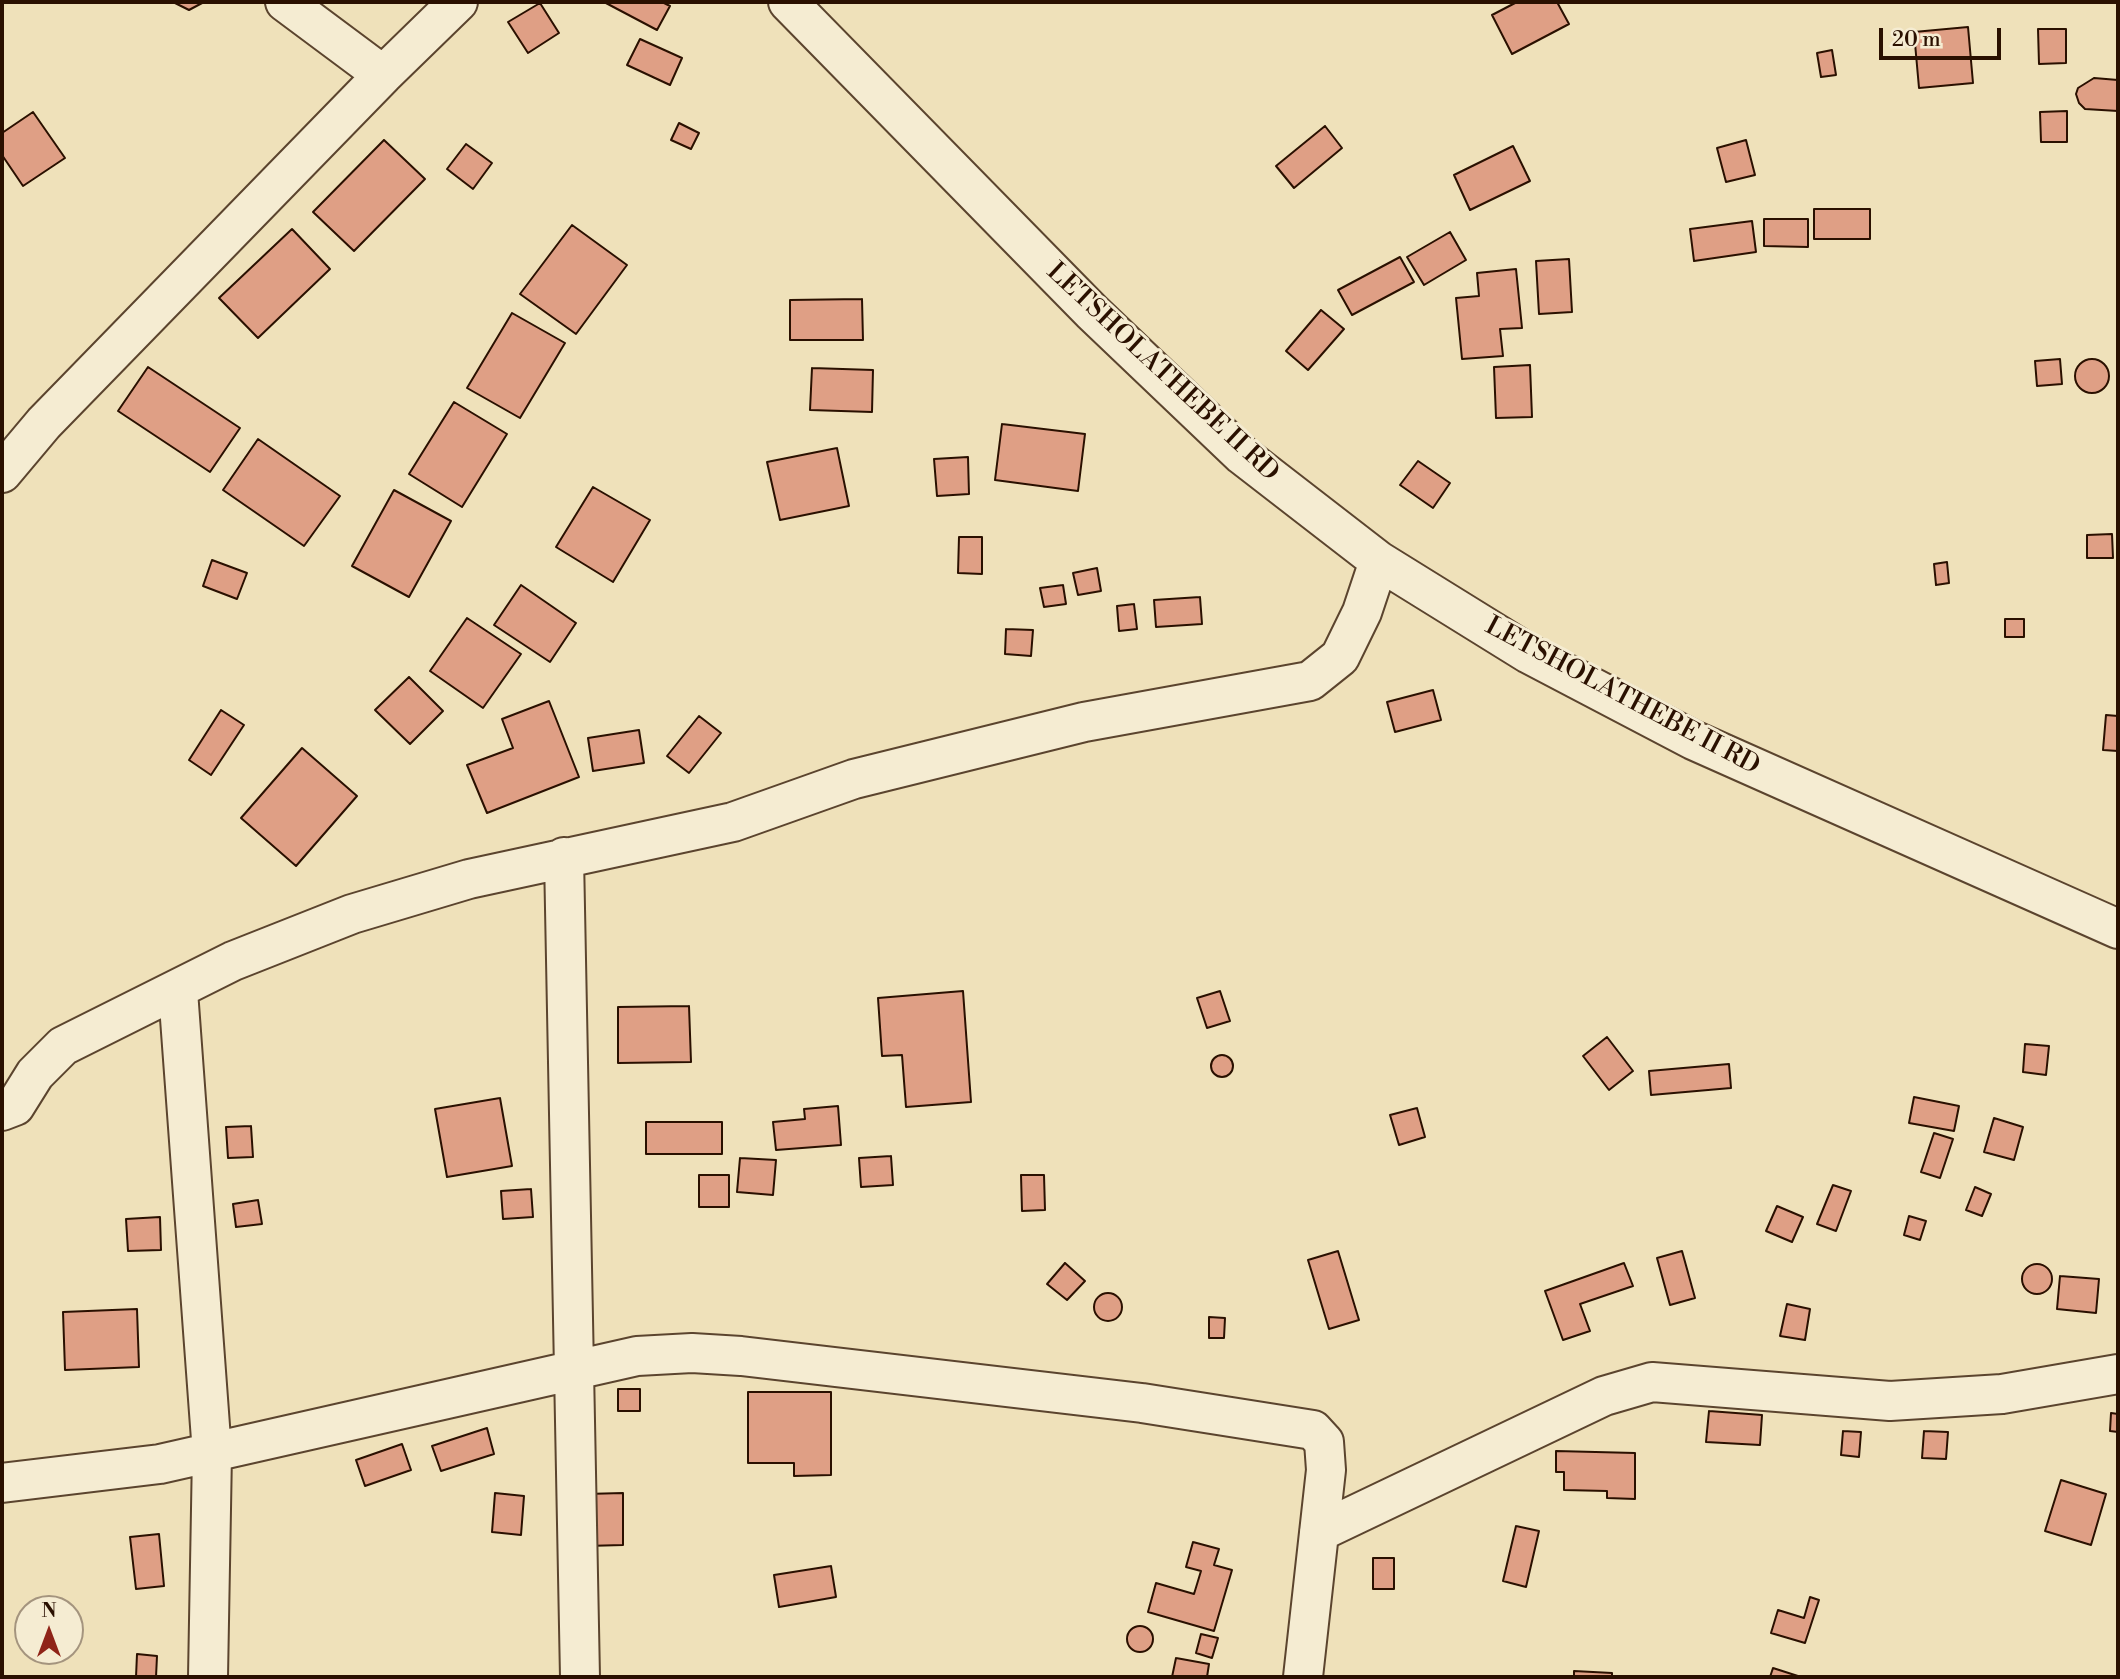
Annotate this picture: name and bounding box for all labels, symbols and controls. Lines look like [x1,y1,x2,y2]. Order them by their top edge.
scale bar [1882,14,2004,58]
text: 20 m [1892,27,1941,53]
street label: LETSHOLATHEBE II RD [1039,257,1285,489]
street label: LETSHOLATHEBE II RD [1479,611,1765,783]
north arrow [14,1595,84,1665]
text: N [41,1599,57,1623]

